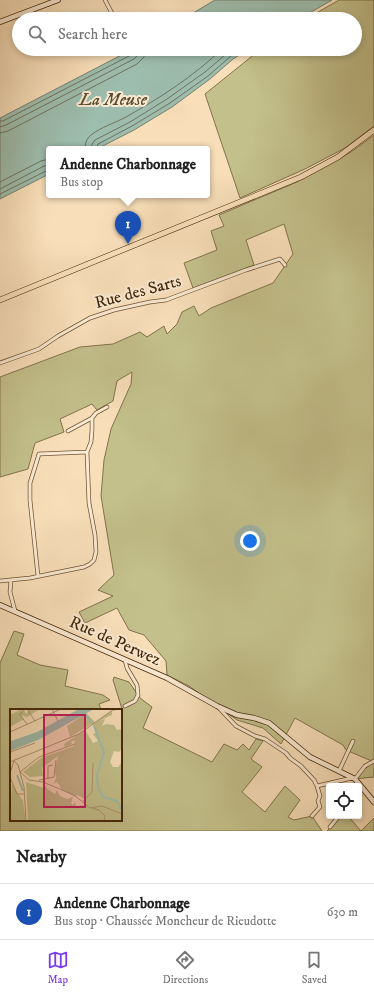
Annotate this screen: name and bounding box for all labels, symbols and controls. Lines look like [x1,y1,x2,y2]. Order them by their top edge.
search box [12,12,362,56]
icon: search [26,23,48,45]
text: Search here [58,25,127,44]
water label: La Meuse [78,89,148,111]
popup [46,146,210,198]
text: Andenne Charbonnage [60,155,196,174]
text: Bus stop [60,174,103,190]
pin: 1 [115,211,141,244]
street label: Rue des Sarts [92,270,184,314]
your location [240,531,260,551]
street label: Rue de Perwez [66,611,165,671]
inset map [10,709,122,821]
map controls [326,783,362,819]
button: locate [326,783,362,819]
text: Nearby [16,846,66,868]
text: Andenne Charbonnage [54,894,190,913]
text: 1 [27,904,31,920]
text: 630 m [327,904,358,920]
text: Bus stop · Chaussée Moncheur de Rieudotte [54,913,276,929]
tab: Map [47,949,69,987]
tab: Directions [163,949,208,987]
tab: Saved [302,949,327,987]

